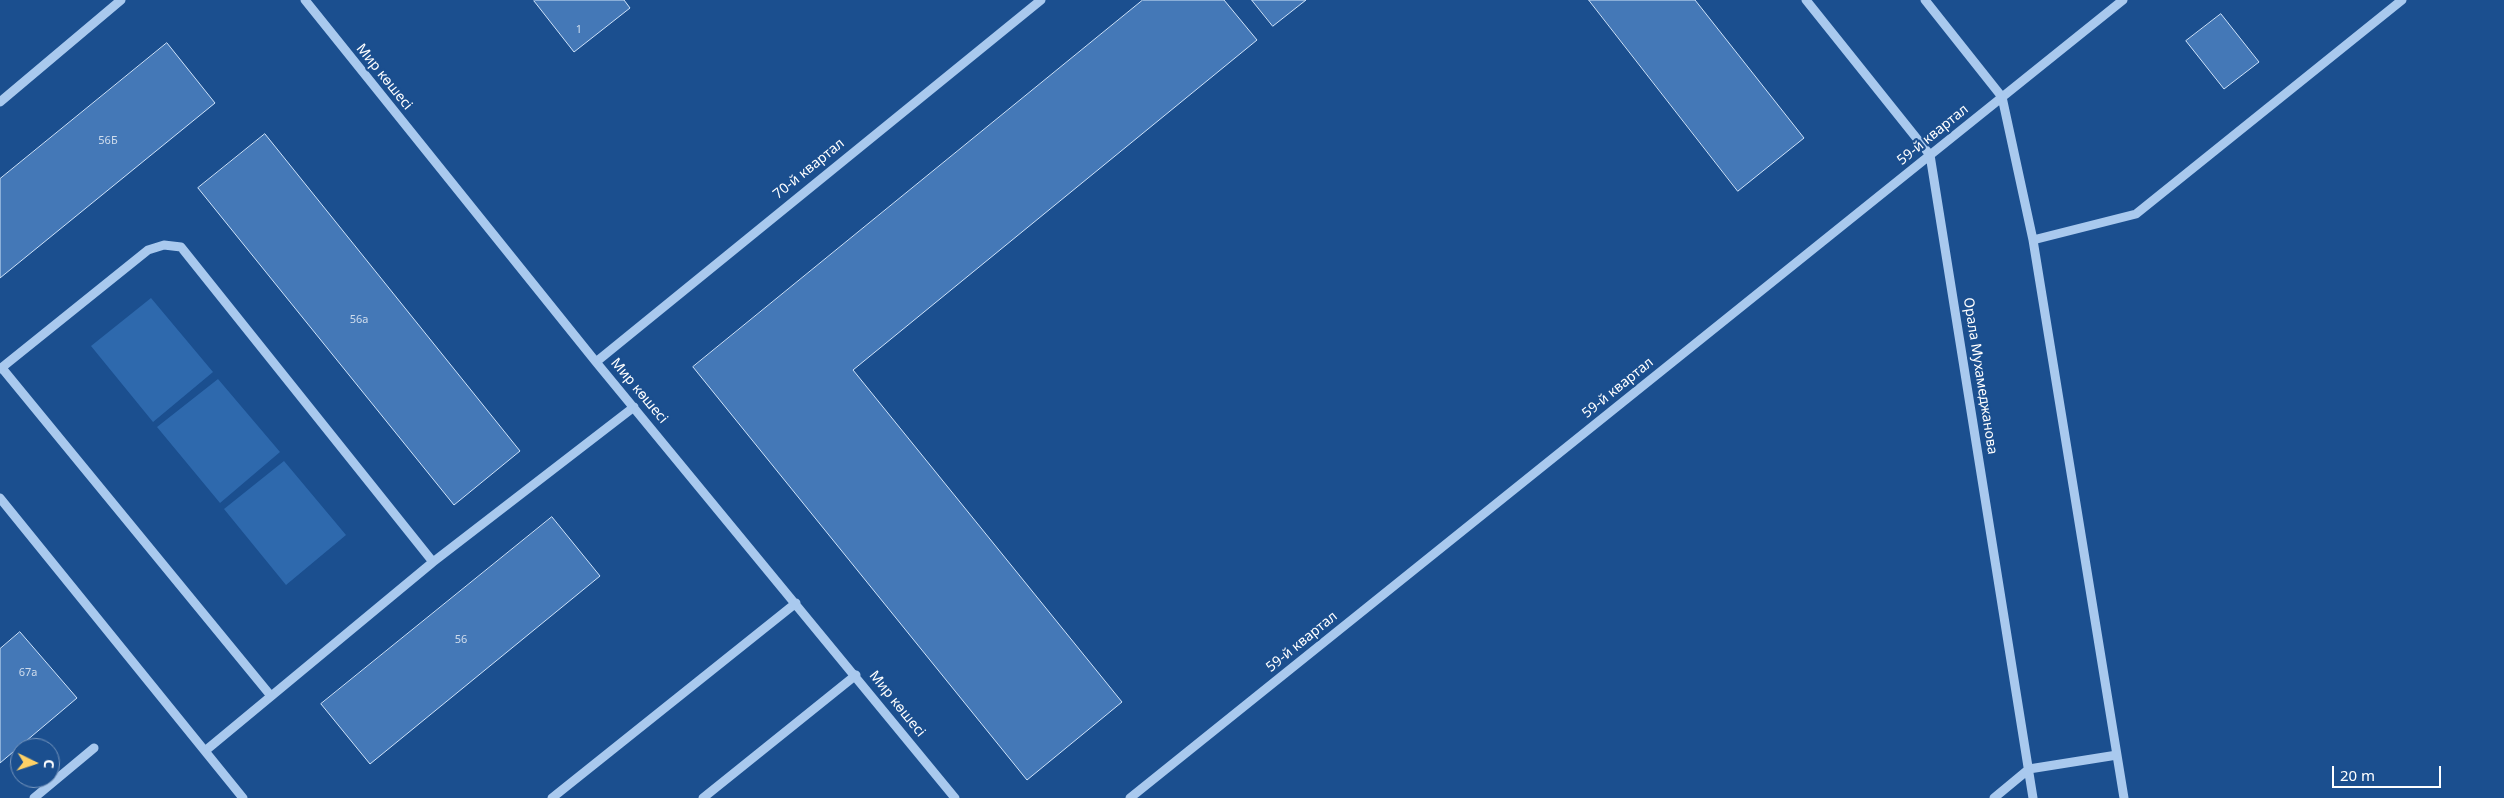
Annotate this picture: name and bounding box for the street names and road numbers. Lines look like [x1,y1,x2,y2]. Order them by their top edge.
street label: Мир көшесі [352,41,416,113]
street label: 59-й квартал [1894,101,1972,169]
street label: 70-й квартал [770,135,848,203]
street label: Орала Мухамеджанова [1959,296,2001,456]
street label: 59-й квартал [1579,354,1657,422]
street label: Мир көшесі [607,355,671,427]
street label: 59-й квартал [1263,608,1341,676]
street label: Мир көшесі [865,668,929,740]

